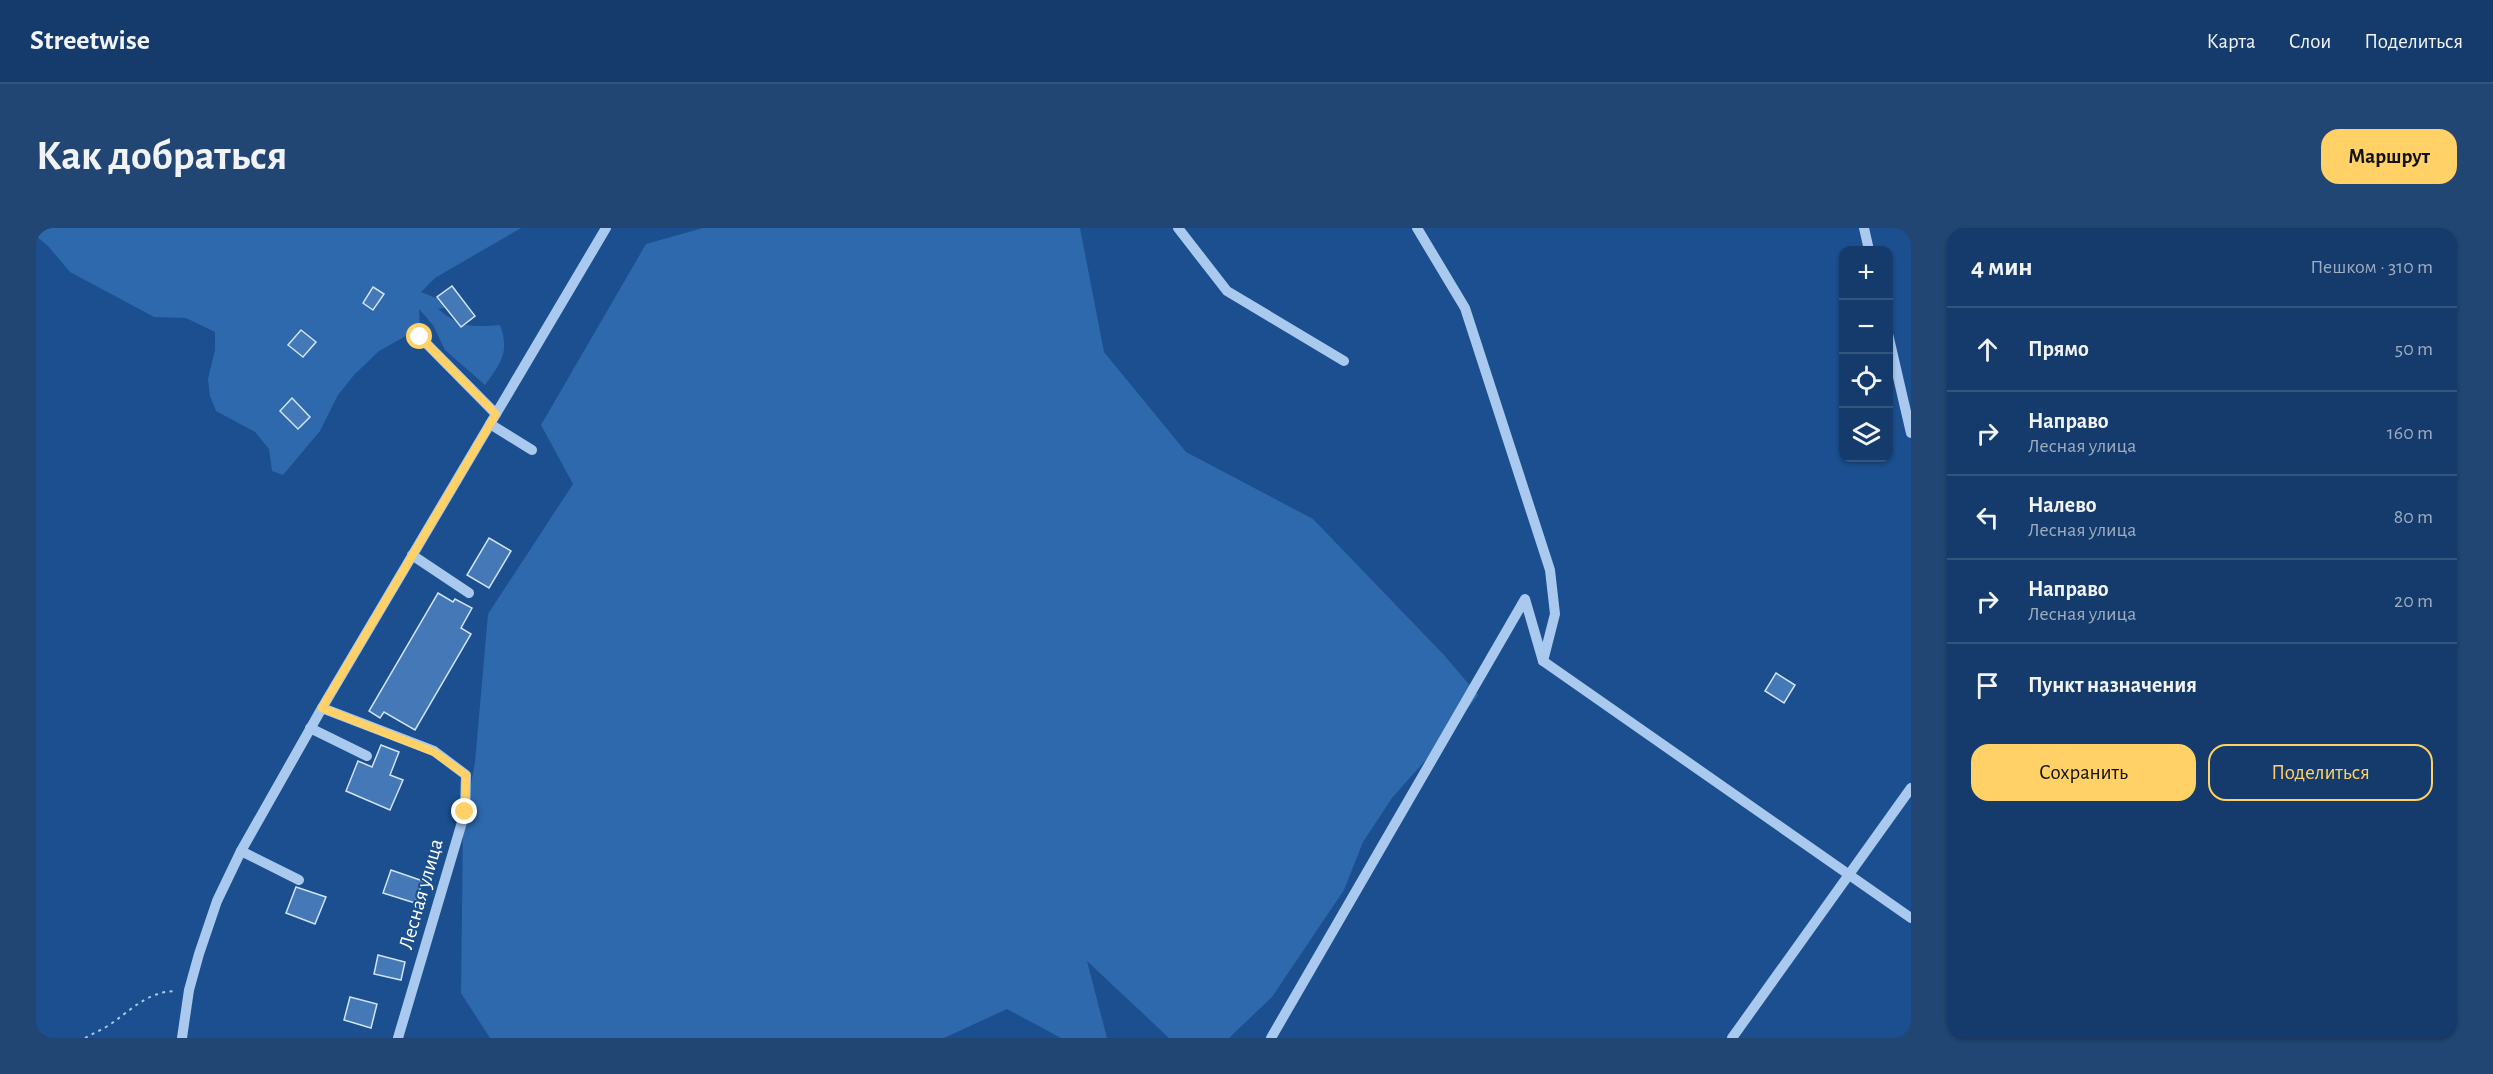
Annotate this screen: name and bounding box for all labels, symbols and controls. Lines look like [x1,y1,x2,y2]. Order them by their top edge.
text: Streetwise [30,27,150,55]
text: Карта [2206,31,2256,52]
text: Слои [2289,31,2331,52]
text: Поделиться [2364,31,2463,52]
button: Маршрут [2321,129,2457,184]
text: Как добраться [36,135,287,177]
map controls [1839,246,1893,462]
button: + [1839,246,1893,300]
text: 4 мин [1971,254,2033,280]
text: Пешком · 310 m [2310,257,2433,277]
button: − [1839,300,1893,354]
route start [406,323,432,349]
icon: ahead [1971,333,2004,366]
text: Прямо [2028,338,2089,360]
text: 50 m [2395,339,2433,359]
button: locate [1839,354,1893,408]
button: layers [1839,408,1893,462]
text: Направо [2028,410,2109,432]
icon: right [1971,417,2004,450]
text: 160 m [2387,423,2433,443]
text: Лесная улица [2028,436,2136,456]
text: Налево [2028,494,2097,516]
icon: left [1971,501,2004,534]
text: 80 m [2394,507,2433,527]
text: Лесная улица [2028,520,2136,540]
text: Направо [2028,578,2109,600]
icon: right [1971,585,2004,618]
text: 20 m [2394,591,2433,611]
text: Лесная улица [2028,604,2136,624]
icon: arrive [1971,669,2004,702]
text: Пункт назначения [2028,674,2197,696]
button: Сохранить [1971,744,2196,801]
button: Поделиться [2208,744,2433,801]
route end [451,798,477,824]
street label: Лесная улица [395,836,447,952]

